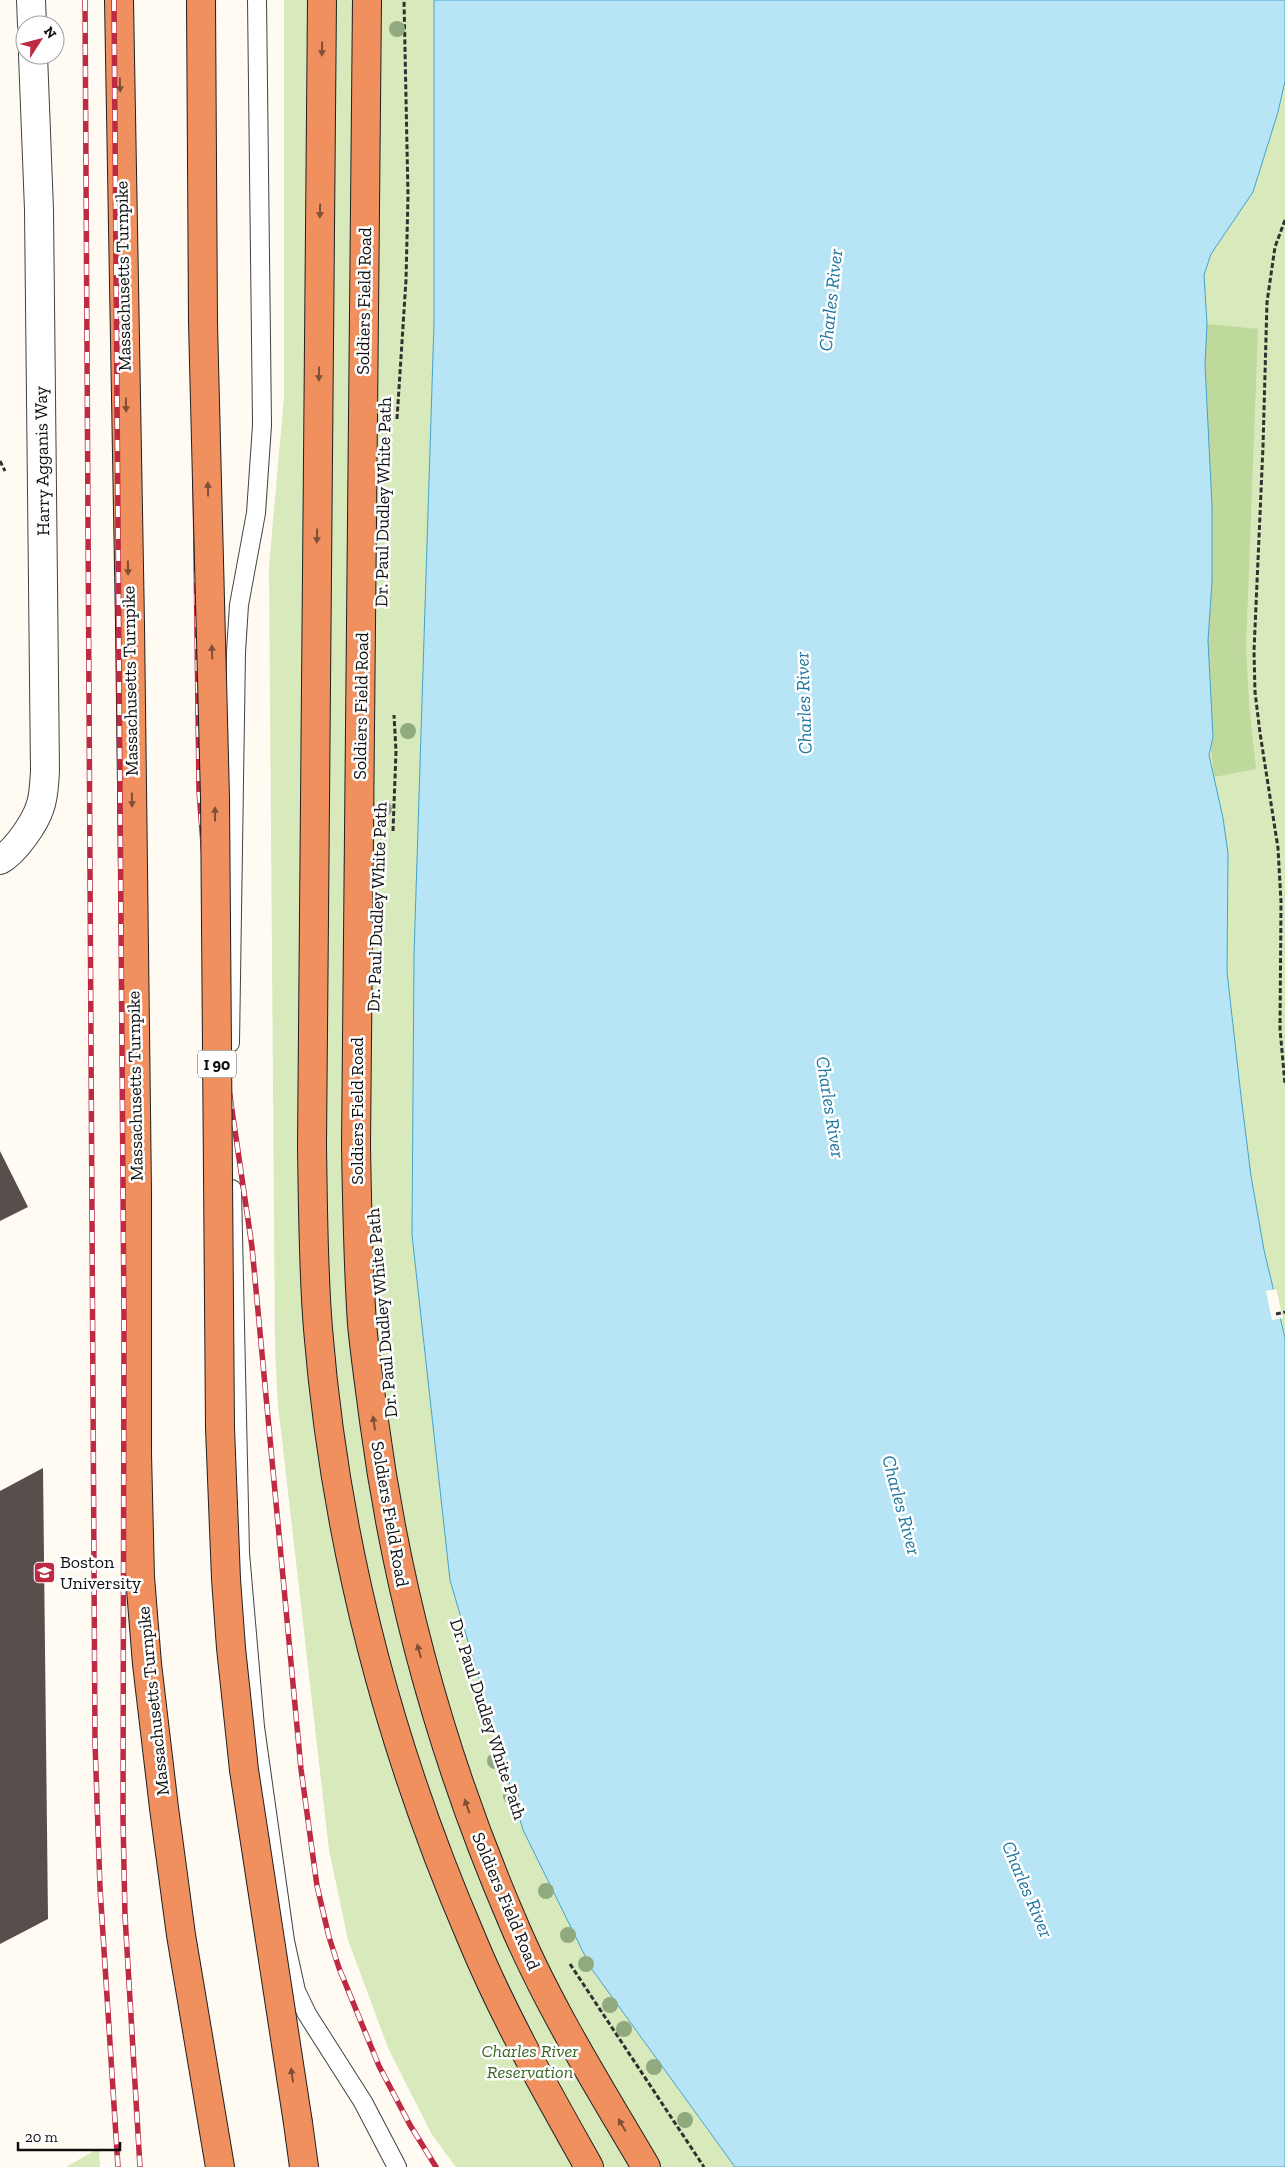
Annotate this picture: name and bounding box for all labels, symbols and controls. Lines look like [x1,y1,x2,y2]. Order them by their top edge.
north arrow [15,15,65,65]
text: N [40,23,60,42]
one-way arrow [318,41,326,57]
one-way arrow [116,78,124,94]
street label: Massachusetts Turnpike [110,181,136,371]
one-way arrow [316,203,324,219]
street label: Soldiers Field Road [352,227,376,375]
water label: Charles River [814,247,847,352]
one-way arrow [315,366,323,382]
street label: Harry Agganis Way [30,385,54,536]
street label: Dr. Paul Dudley White Path [370,397,396,607]
one-way arrow [122,398,130,414]
one-way arrow [204,481,212,497]
one-way arrow [313,528,321,544]
one-way arrow [125,560,133,576]
street label: Massachusetts Turnpike [117,586,143,776]
street label: Soldiers Field Road [349,632,373,780]
one-way arrow [208,644,216,660]
water label: Charles River [790,651,817,755]
one-way arrow [128,793,136,809]
street label: Dr. Paul Dudley White Path [362,802,392,1012]
one-way arrow [211,806,219,822]
street label: Massachusetts Turnpike [122,991,148,1181]
street label: Soldiers Field Road [346,1037,368,1185]
road number: I 90 [198,1050,236,1078]
water label: Charles River [811,1055,850,1160]
street label: Dr. Paul Dudley White Path [362,1207,402,1419]
one-way arrow [370,1415,378,1431]
street label: Soldiers Field Road [366,1439,414,1589]
water label: Charles River [877,1453,926,1558]
place label: Boston University [60,1551,142,1594]
school or university icon: Boston University [32,1560,56,1584]
street label: Massachusetts Turnpike [132,1605,174,1797]
street label: Dr. Paul Dudley White Path [445,1616,531,1822]
one-way arrow [415,1644,423,1659]
one-way arrow [463,1798,471,1813]
street label: Soldiers Field Road [467,1829,545,1973]
water label: Charles River [997,1838,1058,1941]
park label: Charles River Reservation [481,2040,579,2083]
one-way arrow [287,2066,295,2082]
one-way arrow [617,2118,626,2132]
scale bar [18,2120,120,2152]
text: 20 m [25,2128,58,2146]

